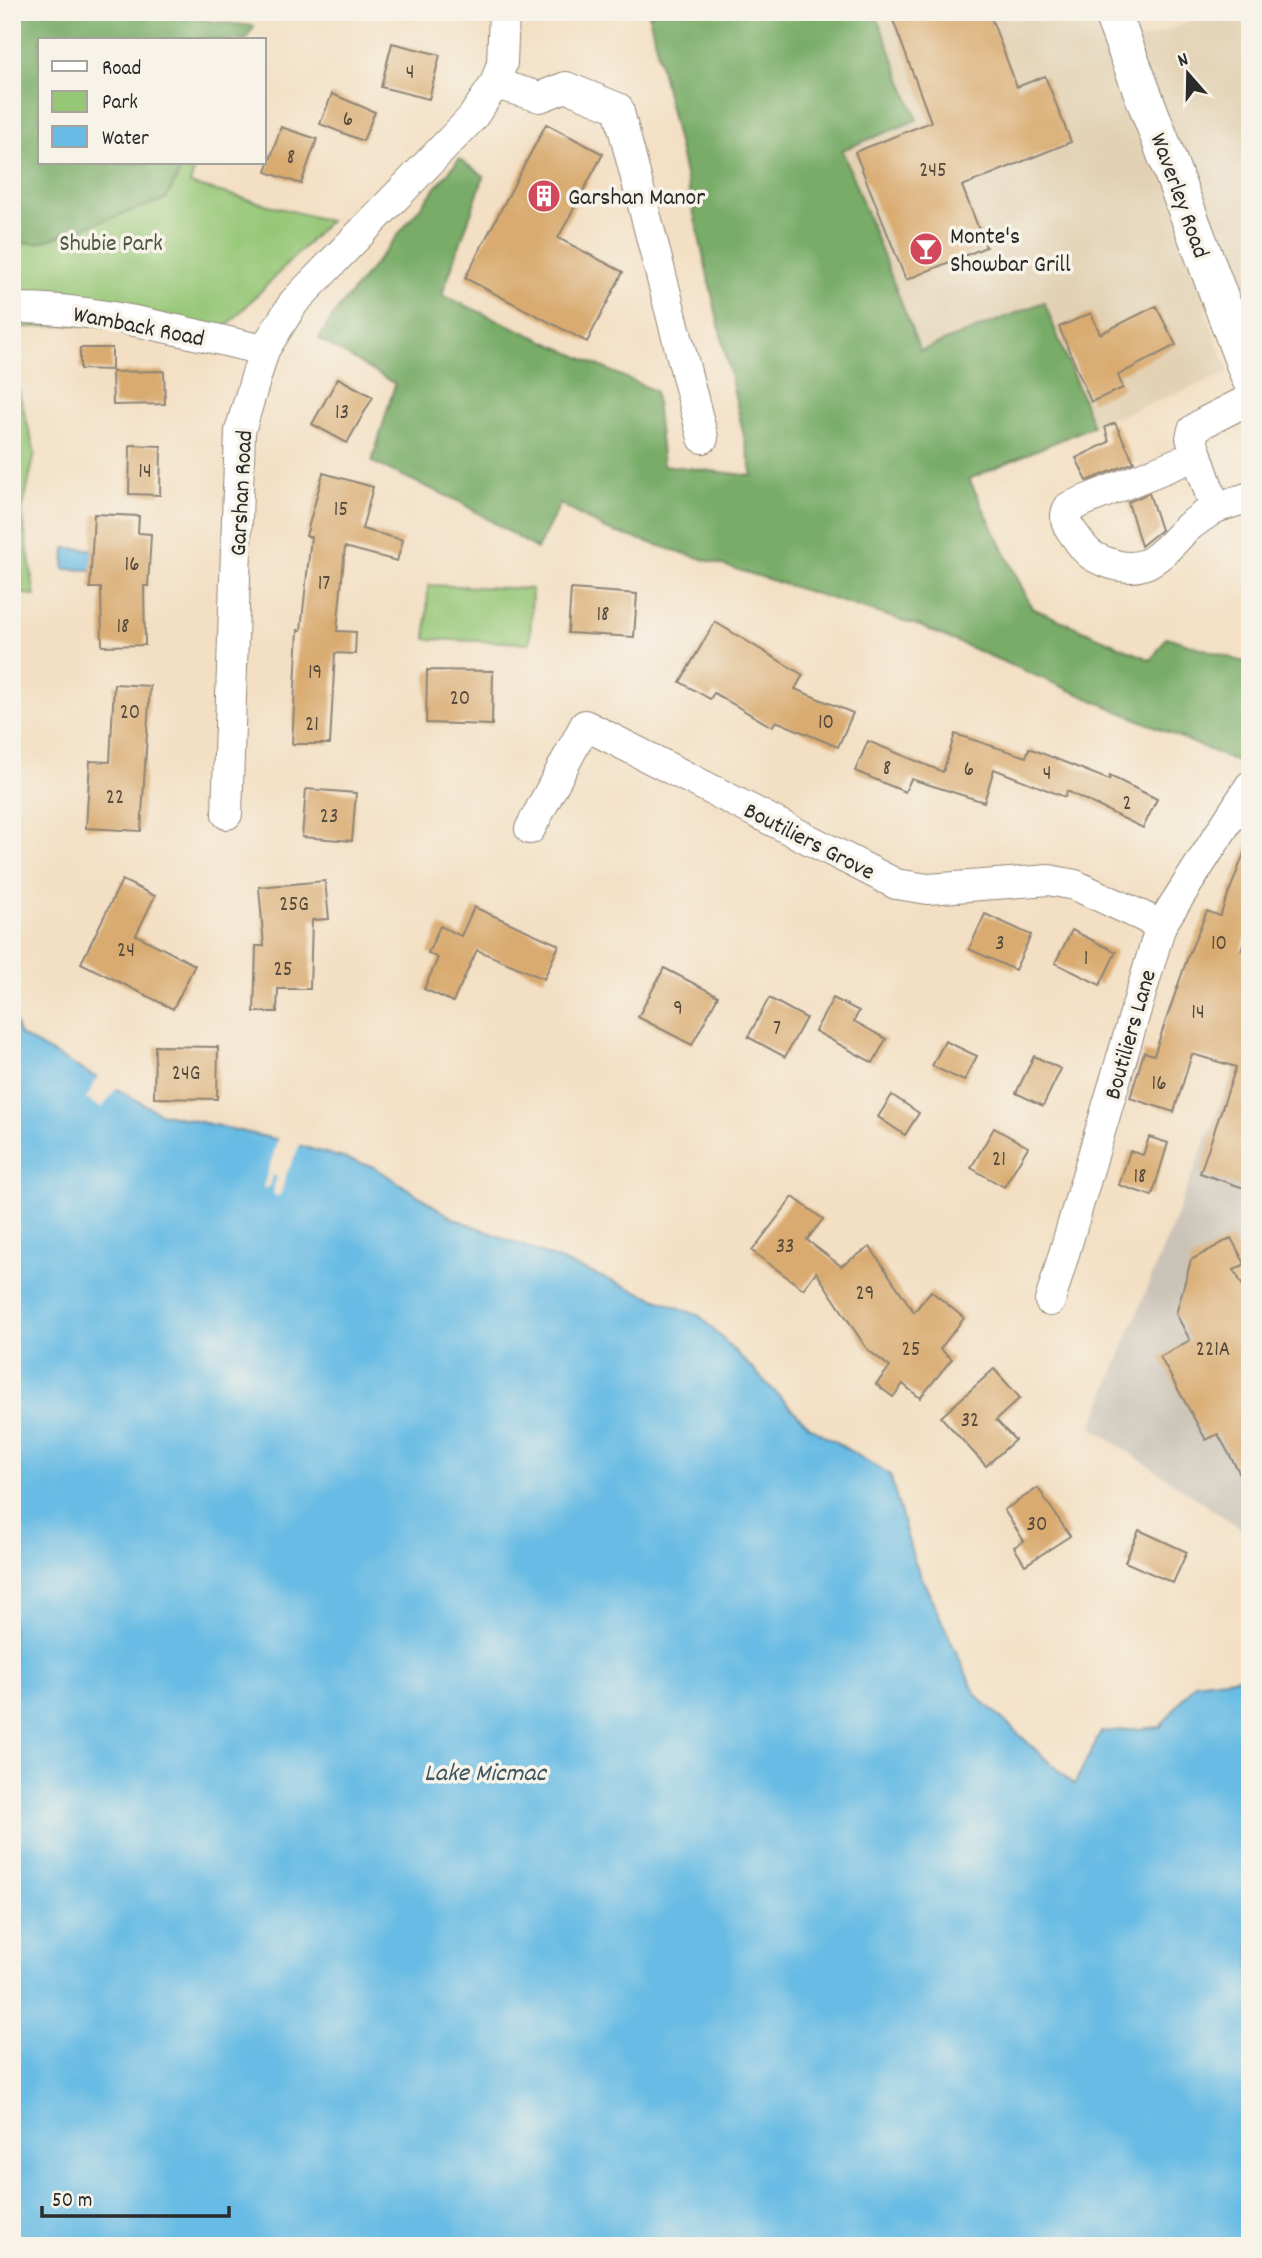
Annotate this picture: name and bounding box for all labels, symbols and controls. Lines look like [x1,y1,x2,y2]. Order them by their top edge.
legend [38,38,266,164]
north arrow [1154,38,1224,108]
text: N [1174,47,1192,76]
text: Road [102,55,141,85]
house number: 4 [406,59,414,89]
text: Park [102,89,138,119]
house number: 6 [343,106,353,136]
text: Water [102,125,149,155]
street label: Waverley Road [1140,129,1217,263]
house number: 8 [287,144,295,174]
house number: 245 [919,157,947,187]
building icon: Garshan Manor [525,177,563,215]
place label: Garshan Manor [568,182,705,216]
place label: Monte's Showbar Grill [950,221,1071,283]
park label: Shubie Park [59,228,163,262]
bar icon: Monte's Showbar Grill [907,230,945,268]
street label: Wamback Road [70,299,207,357]
house number: 13 [335,399,349,429]
street label: Garshan Road [223,429,263,557]
house number: 14 [138,458,152,488]
house number: 15 [334,496,348,526]
house number: 16 [125,551,139,581]
house number: 17 [318,570,330,600]
house number: 18 [596,601,610,631]
house number: 18 [116,613,130,643]
house number: 19 [308,659,322,689]
house number: 20 [450,685,470,715]
house number: 20 [120,699,140,729]
house number: 10 [818,709,834,739]
house number: 21 [305,711,319,741]
house number: 8 [883,755,891,785]
house number: 6 [964,756,974,786]
house number: 4 [1043,760,1051,790]
house number: 22 [106,784,124,814]
house number: 2 [1122,790,1132,820]
street label: Boutiliers Grove [737,795,880,890]
house number: 23 [320,803,338,833]
house number: 25G [279,891,309,921]
house number: 3 [995,930,1005,960]
house number: 10 [1211,930,1227,960]
house number: 24 [117,937,135,967]
house number: 1 [1084,945,1088,975]
house number: 25 [274,956,292,986]
street label: Boutiliers Lane [1097,966,1167,1104]
house number: 9 [673,995,683,1025]
house number: 14 [1191,999,1205,1029]
house number: 7 [773,1015,781,1045]
house number: 24G [172,1060,200,1090]
house number: 16 [1152,1070,1166,1100]
house number: 21 [992,1146,1006,1176]
house number: 18 [1133,1163,1147,1193]
house number: 33 [776,1233,794,1263]
house number: 29 [856,1280,874,1310]
house number: 25 [902,1336,920,1366]
house number: 221A [1196,1336,1230,1366]
house number: 32 [961,1407,979,1437]
house number: 30 [1027,1511,1047,1541]
water label: Lake Micmac [424,1756,547,1793]
scale bar [42,2174,229,2218]
text: 50 m [52,2187,92,2217]

